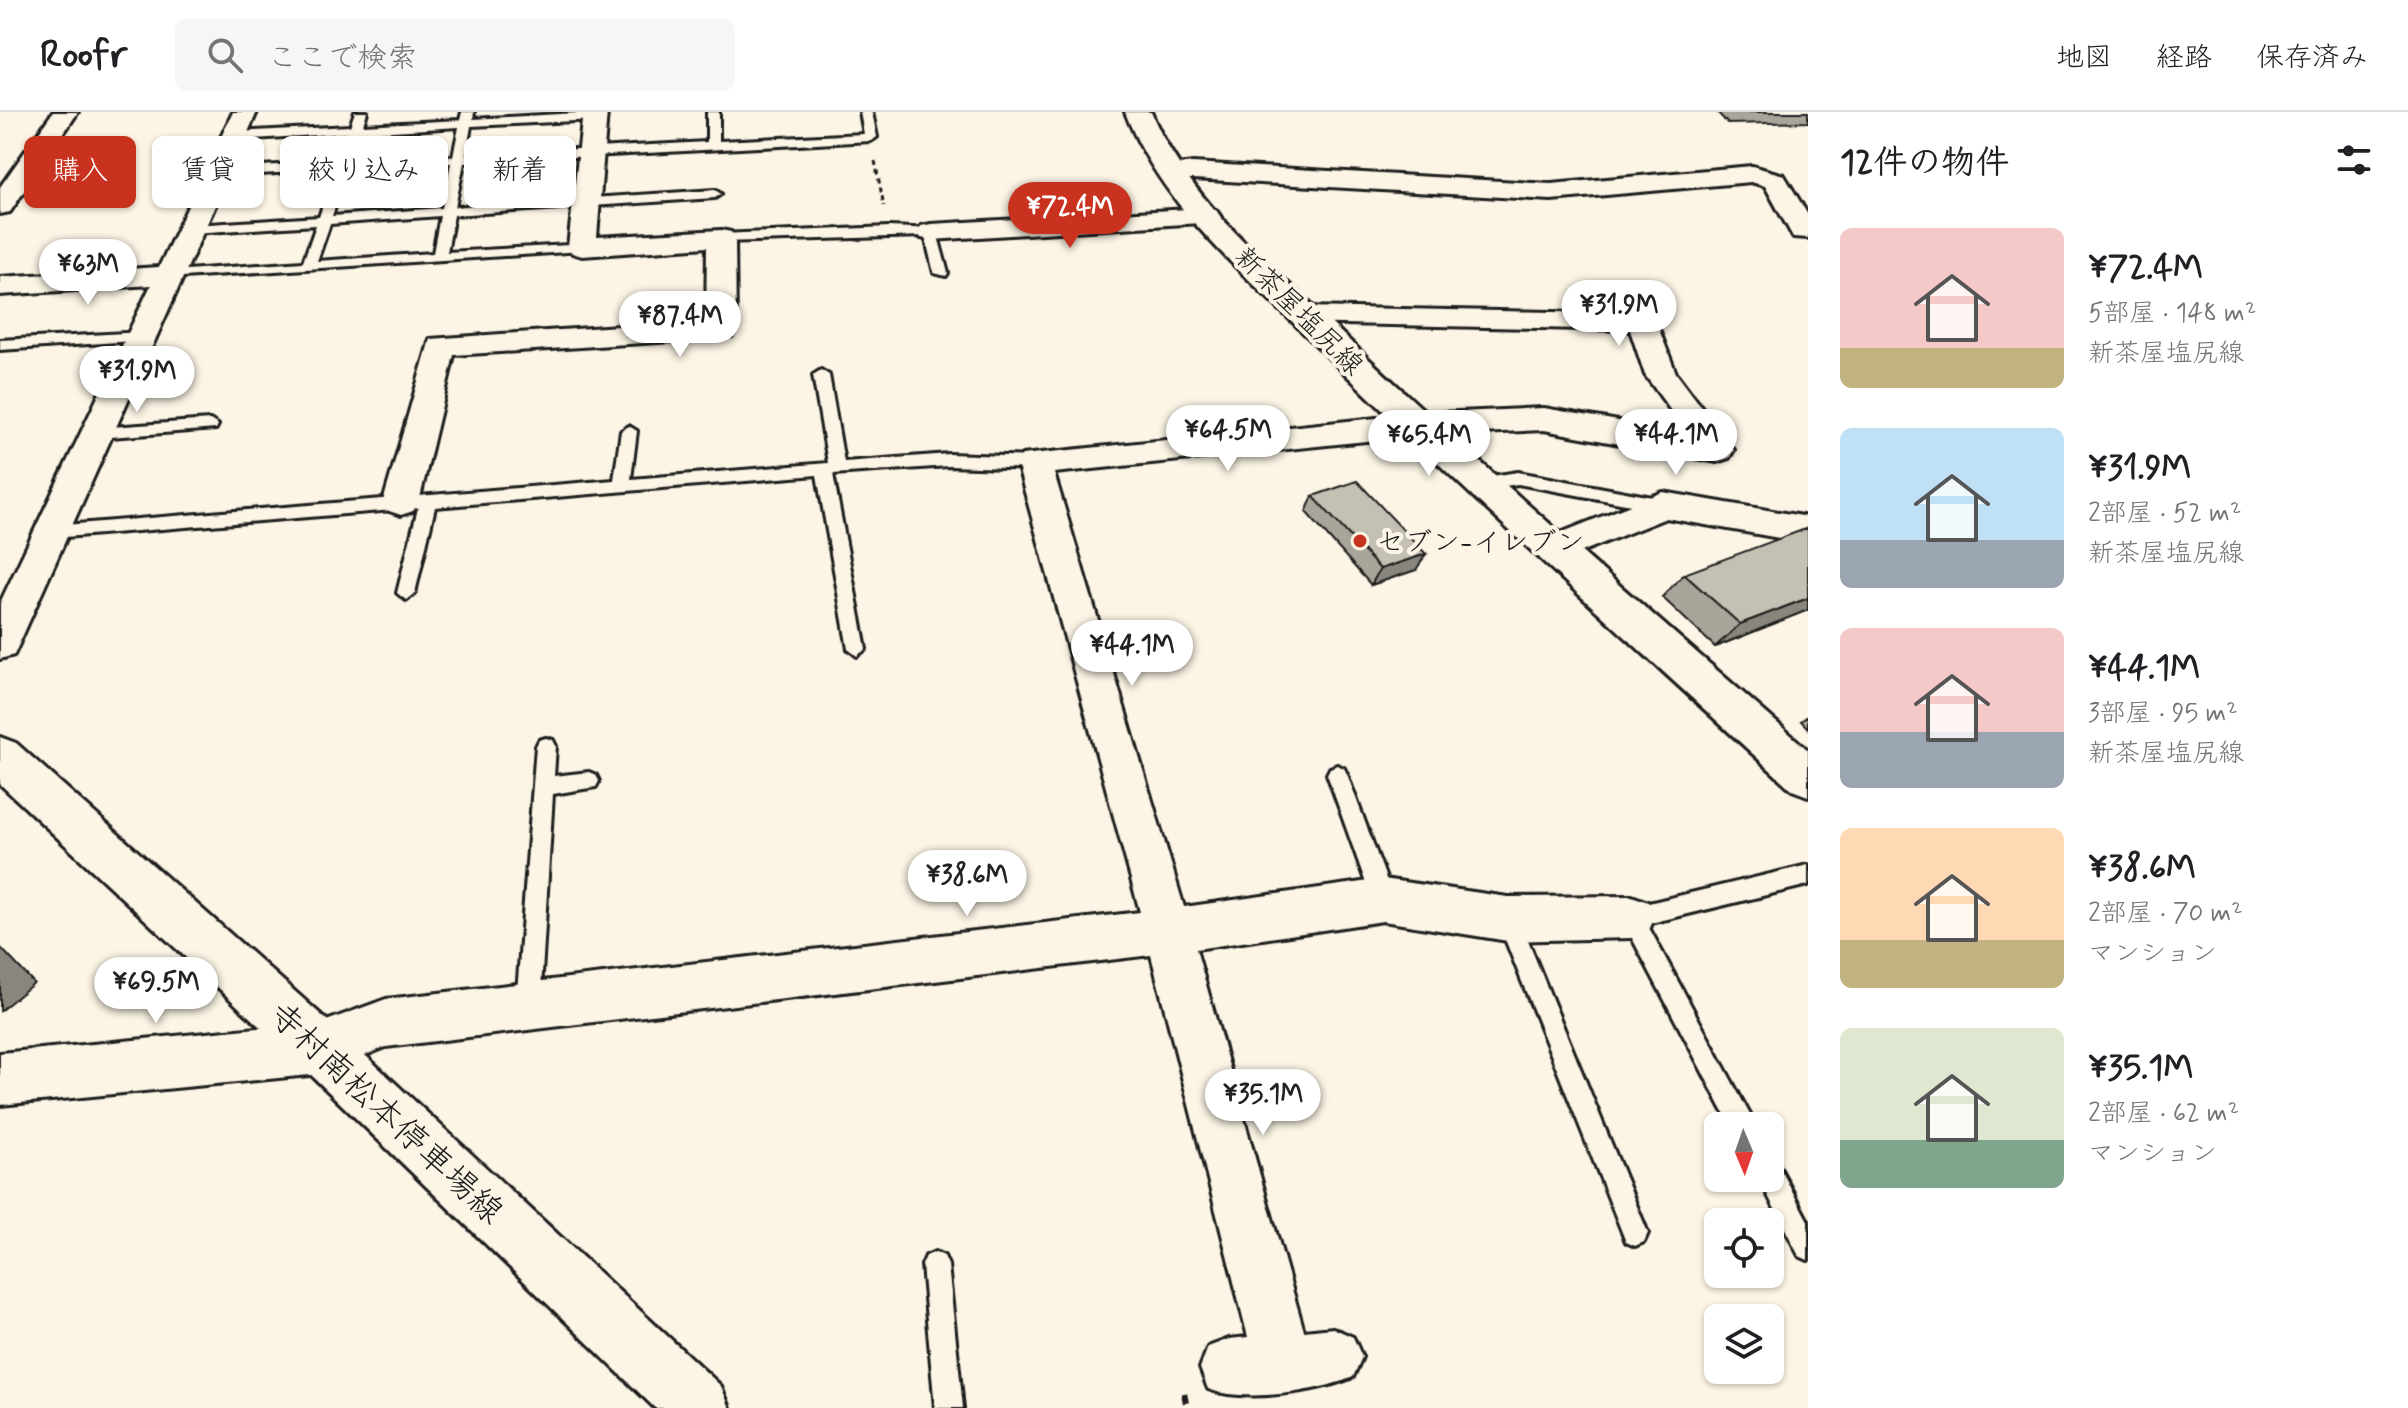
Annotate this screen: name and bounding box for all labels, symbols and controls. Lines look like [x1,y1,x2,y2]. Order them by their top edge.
search box [175,19,735,91]
text: Roofr [40,31,127,80]
icon: search [203,33,247,77]
text: ここで検索 [267,39,417,78]
text: 地図 [2056,40,2112,77]
text: 経路 [2156,40,2212,77]
text: 保存済み [2256,40,2368,77]
chip: 購入 [24,136,136,208]
chip: 賃貸 [152,136,264,208]
chip: 絞り込み [280,136,448,208]
chip: 新着 [464,136,576,208]
icon: filters [2332,138,2376,182]
text: 12件の物件 [1840,141,2009,186]
pin: ¥72.4M [1005,182,1135,250]
text: ¥72.4M [1026,191,1114,225]
pin: ¥63M [41,239,135,307]
street label: 新茶屋塩尻線 [1226,239,1371,384]
text: ¥72.4M [2088,246,2203,291]
text: ¥63M [57,248,119,282]
icon: home [1904,260,2000,356]
pin: ¥31.9M [1554,280,1684,348]
text: ¥31.9M [1580,289,1658,323]
pin: ¥87.4M [615,291,745,359]
text: 5部屋 · 148 m² [2088,297,2256,331]
text: ¥87.4M [637,300,723,334]
text: 新茶屋塩尻線 [2088,337,2244,371]
pin: ¥31.9M [72,346,202,414]
text: ¥31.9M [98,355,176,389]
pin: ¥64.5M [1163,405,1293,473]
pin: ¥44.1M [1611,409,1741,477]
pin: ¥65.4M [1364,410,1494,478]
text: ¥64.5M [1184,414,1272,448]
text: ¥44.1M [1633,418,1719,452]
text: ¥65.4M [1386,419,1472,453]
text: ¥31.9M [2088,446,2191,491]
icon: home [1904,460,2000,556]
text: 2部屋 · 52 m² [2088,497,2241,531]
place label: セブン-イレブン [1376,525,1585,562]
marker: セブン-イレブン [1351,532,1369,550]
text: 新茶屋塩尻線 [2088,537,2244,571]
pin: ¥44.1M [1067,620,1197,688]
text: ¥44.1M [1089,629,1175,663]
text: ¥44.1M [2088,646,2200,691]
icon: home [1904,660,2000,756]
text: 3部屋 · 95 m² [2088,697,2238,731]
text: 新茶屋塩尻線 [2088,737,2244,771]
text: ¥38.6M [2088,846,2196,891]
pin: ¥38.6M [902,850,1032,918]
text: ¥38.6M [926,859,1008,893]
icon: home [1904,860,2000,956]
text: 2部屋 · 70 m² [2088,897,2243,931]
text: マンション [2088,937,2217,971]
pin: ¥69.5M [91,957,221,1025]
text: ¥69.5M [112,966,200,1000]
street label: 寺村南松本停車場線 [258,993,513,1235]
text: ¥35.1M [2088,1046,2193,1091]
icon: home [1904,1060,2000,1156]
pin: ¥35.1M [1198,1069,1328,1137]
text: ¥35.1M [1223,1078,1303,1112]
text: 2部屋 · 62 m² [2088,1097,2239,1131]
north arrow [1704,1112,1784,1192]
map controls [1704,1112,1784,1384]
text: マンション [2088,1137,2217,1171]
button: locate [1704,1208,1784,1288]
button: layers [1704,1304,1784,1384]

